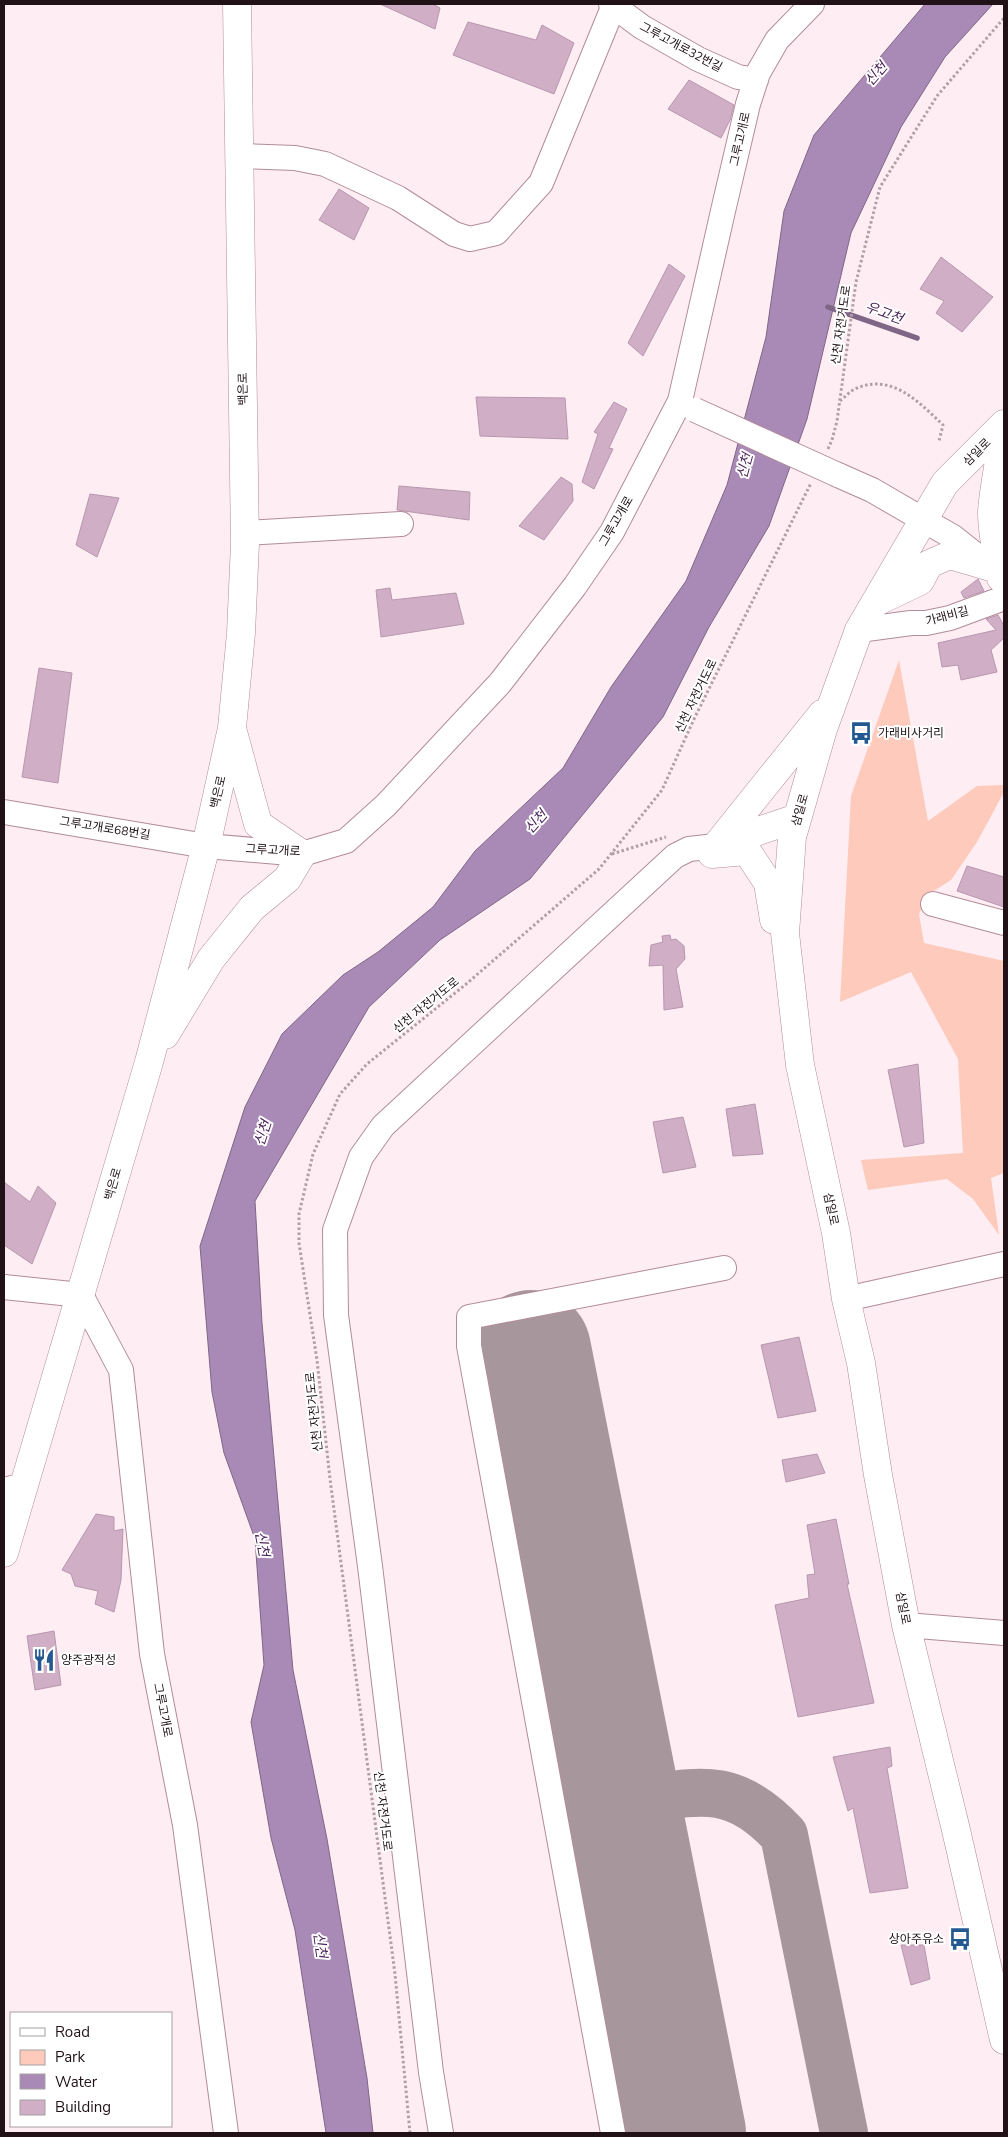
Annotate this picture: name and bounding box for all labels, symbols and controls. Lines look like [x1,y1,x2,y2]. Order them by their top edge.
street label: 그루고개로32번길 [637,18,725,76]
water label: 신천 [860,57,892,90]
street label: 그루고개로 [726,110,754,168]
street label: 신천 자전거도로 [827,284,855,366]
water label: 우고천 [863,297,906,329]
street label: 백은로 [235,372,251,406]
street label: 삼일로 [960,435,994,469]
water label: 신천 [732,450,758,481]
street label: 그루고개로 [595,493,637,549]
street label: 가래비길 [924,603,970,629]
street label: 신천 자전거도로 [671,656,721,736]
bus stop icon: 가래비사거리 [848,720,874,746]
place label: 가래비사거리 [878,725,944,741]
street label: 백은로 [206,774,230,810]
street label: 삼일로 [788,792,812,828]
water label: 신천 [520,805,552,838]
street label: 그루고개로68번길 [58,813,152,843]
street label: 그루고개로 [245,841,301,859]
street label: 신천 자전거도로 [390,973,462,1037]
water label: 신천 [250,1117,276,1148]
street label: 백은로 [101,1166,125,1202]
street label: 삼일로 [820,1191,842,1227]
street label: 신천 자전거도로 [302,1371,326,1453]
water label: 신천 [250,1530,274,1560]
street label: 삼일로 [892,1590,914,1626]
restaurant icon: 양주광적성 [31,1647,57,1673]
place label: 양주광적성 [61,1652,116,1668]
street label: 그루고개로 [150,1681,176,1739]
street label: 신천 자전거도로 [370,1770,396,1852]
bus stop icon: 상아주유소 [947,1926,973,1952]
water label: 신천 [309,1931,331,1960]
place label: 상아주유소 [889,1931,944,1947]
legend [10,2012,172,2127]
text: Road [55,2022,90,2042]
text: Park [55,2047,85,2067]
text: Water [55,2072,98,2092]
text: Building [55,2097,111,2117]

